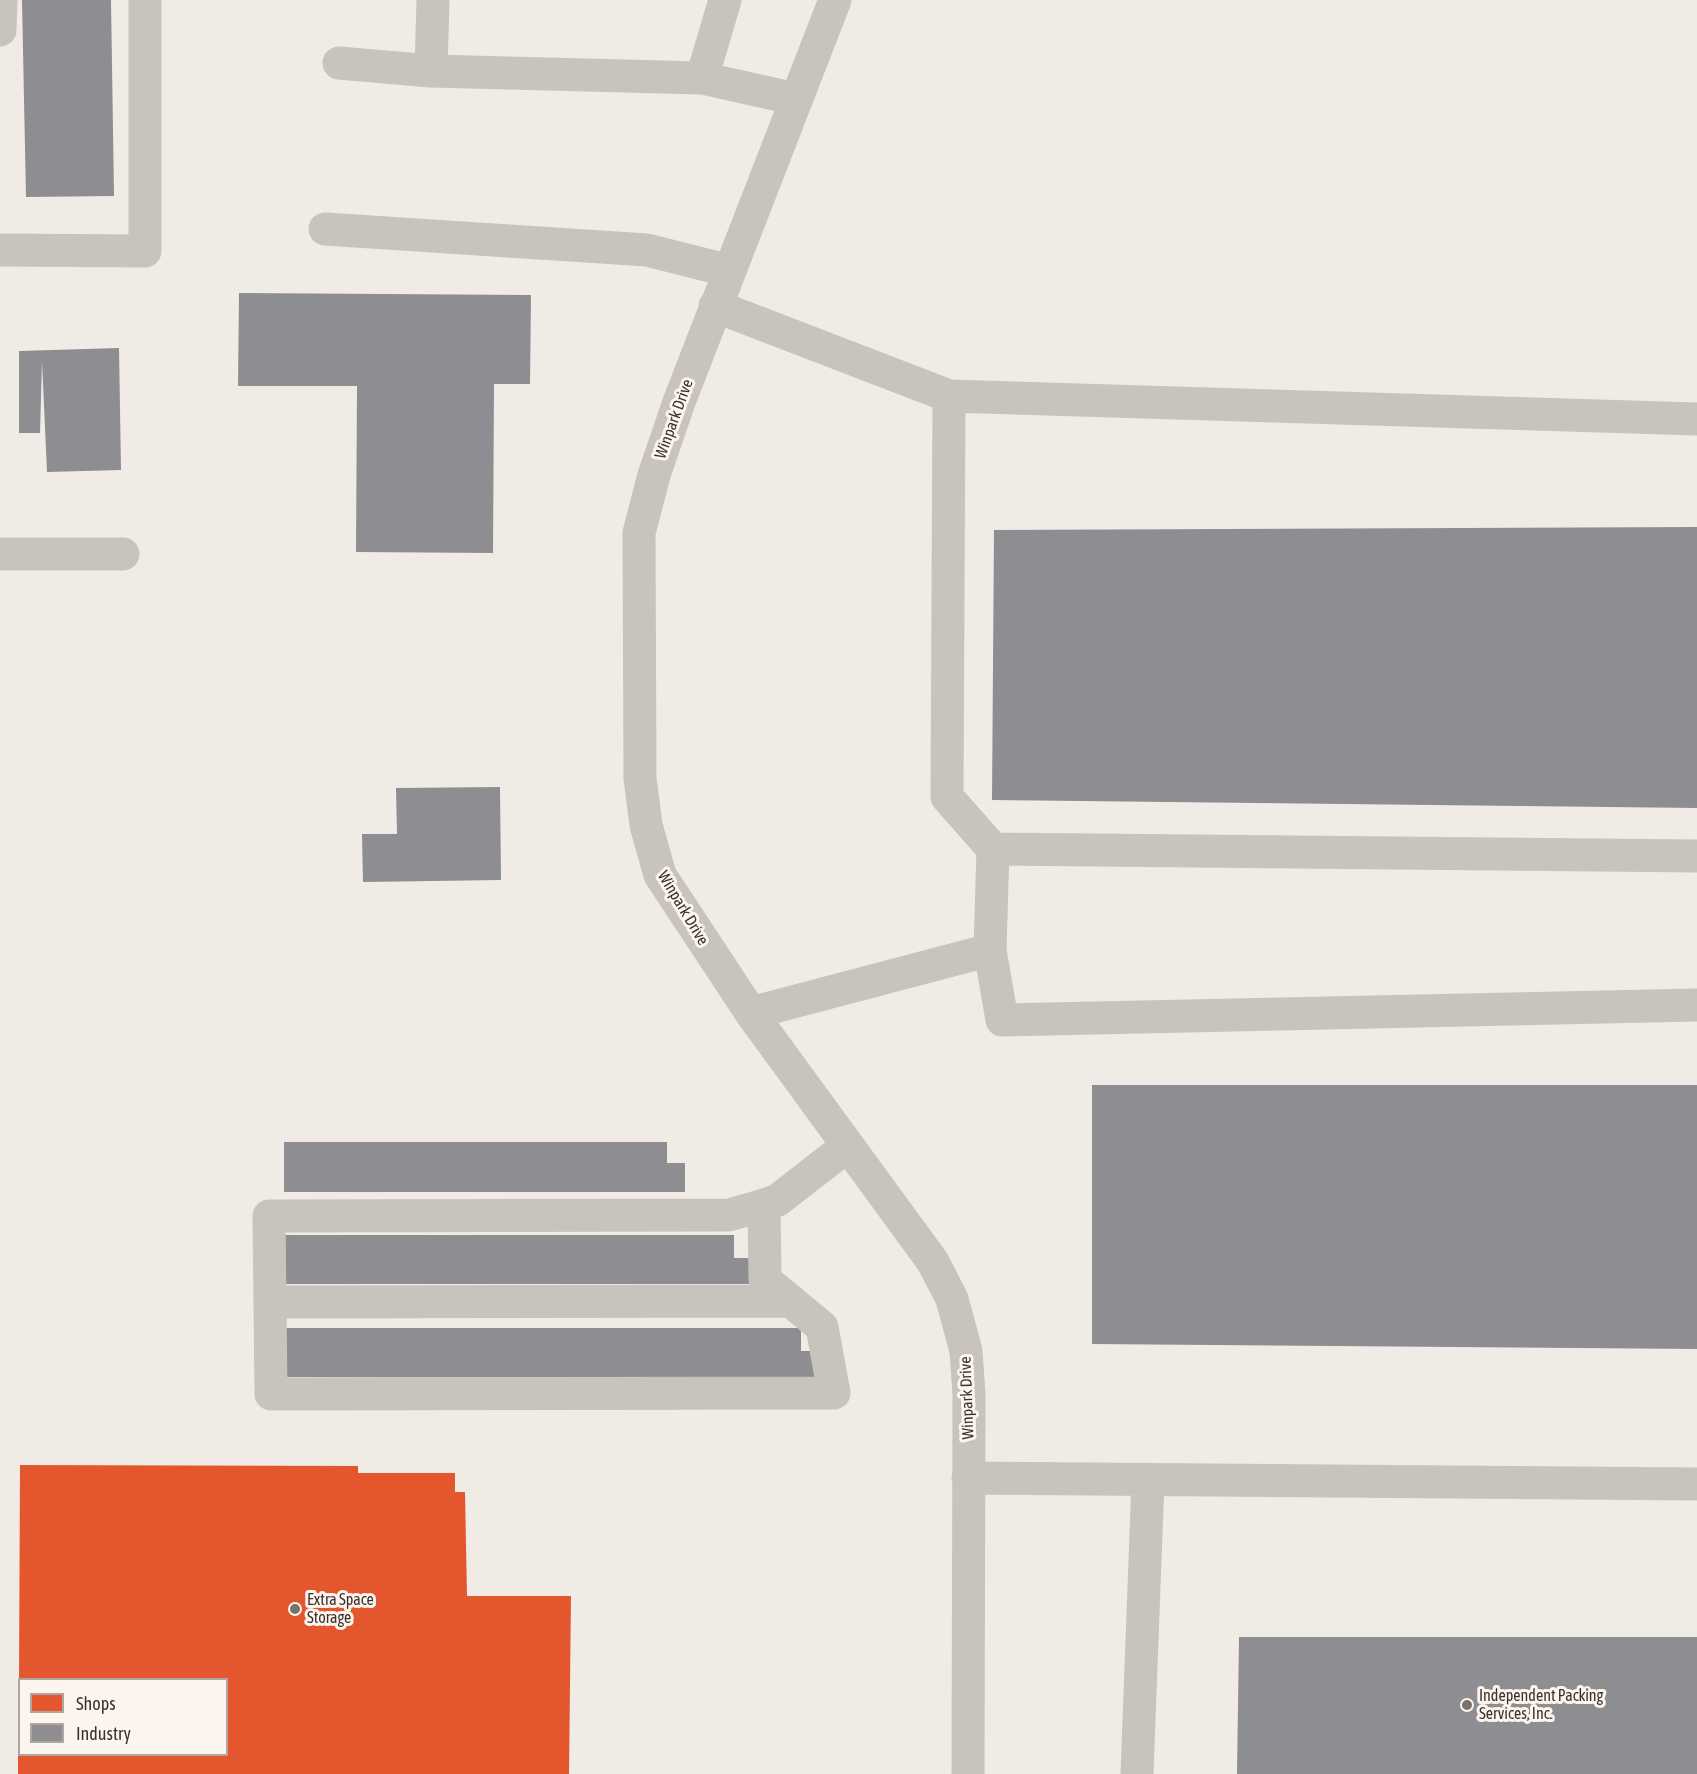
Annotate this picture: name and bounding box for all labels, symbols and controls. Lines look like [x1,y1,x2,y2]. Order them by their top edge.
street label: Winpark Drive [651,377,697,461]
street label: Winpark Drive [653,867,713,949]
street label: Winpark Drive [956,1356,978,1440]
place label: Extra Space Storage [307,1590,374,1628]
marker: Extra Space Storage [288,1602,302,1616]
legend [18,1678,228,1756]
place label: Independent Packing Services, Inc. [1479,1686,1603,1724]
text: Shops [76,1693,116,1714]
marker: Independent Packing Services, Inc. [1460,1698,1474,1712]
text: Industry [76,1723,131,1744]

